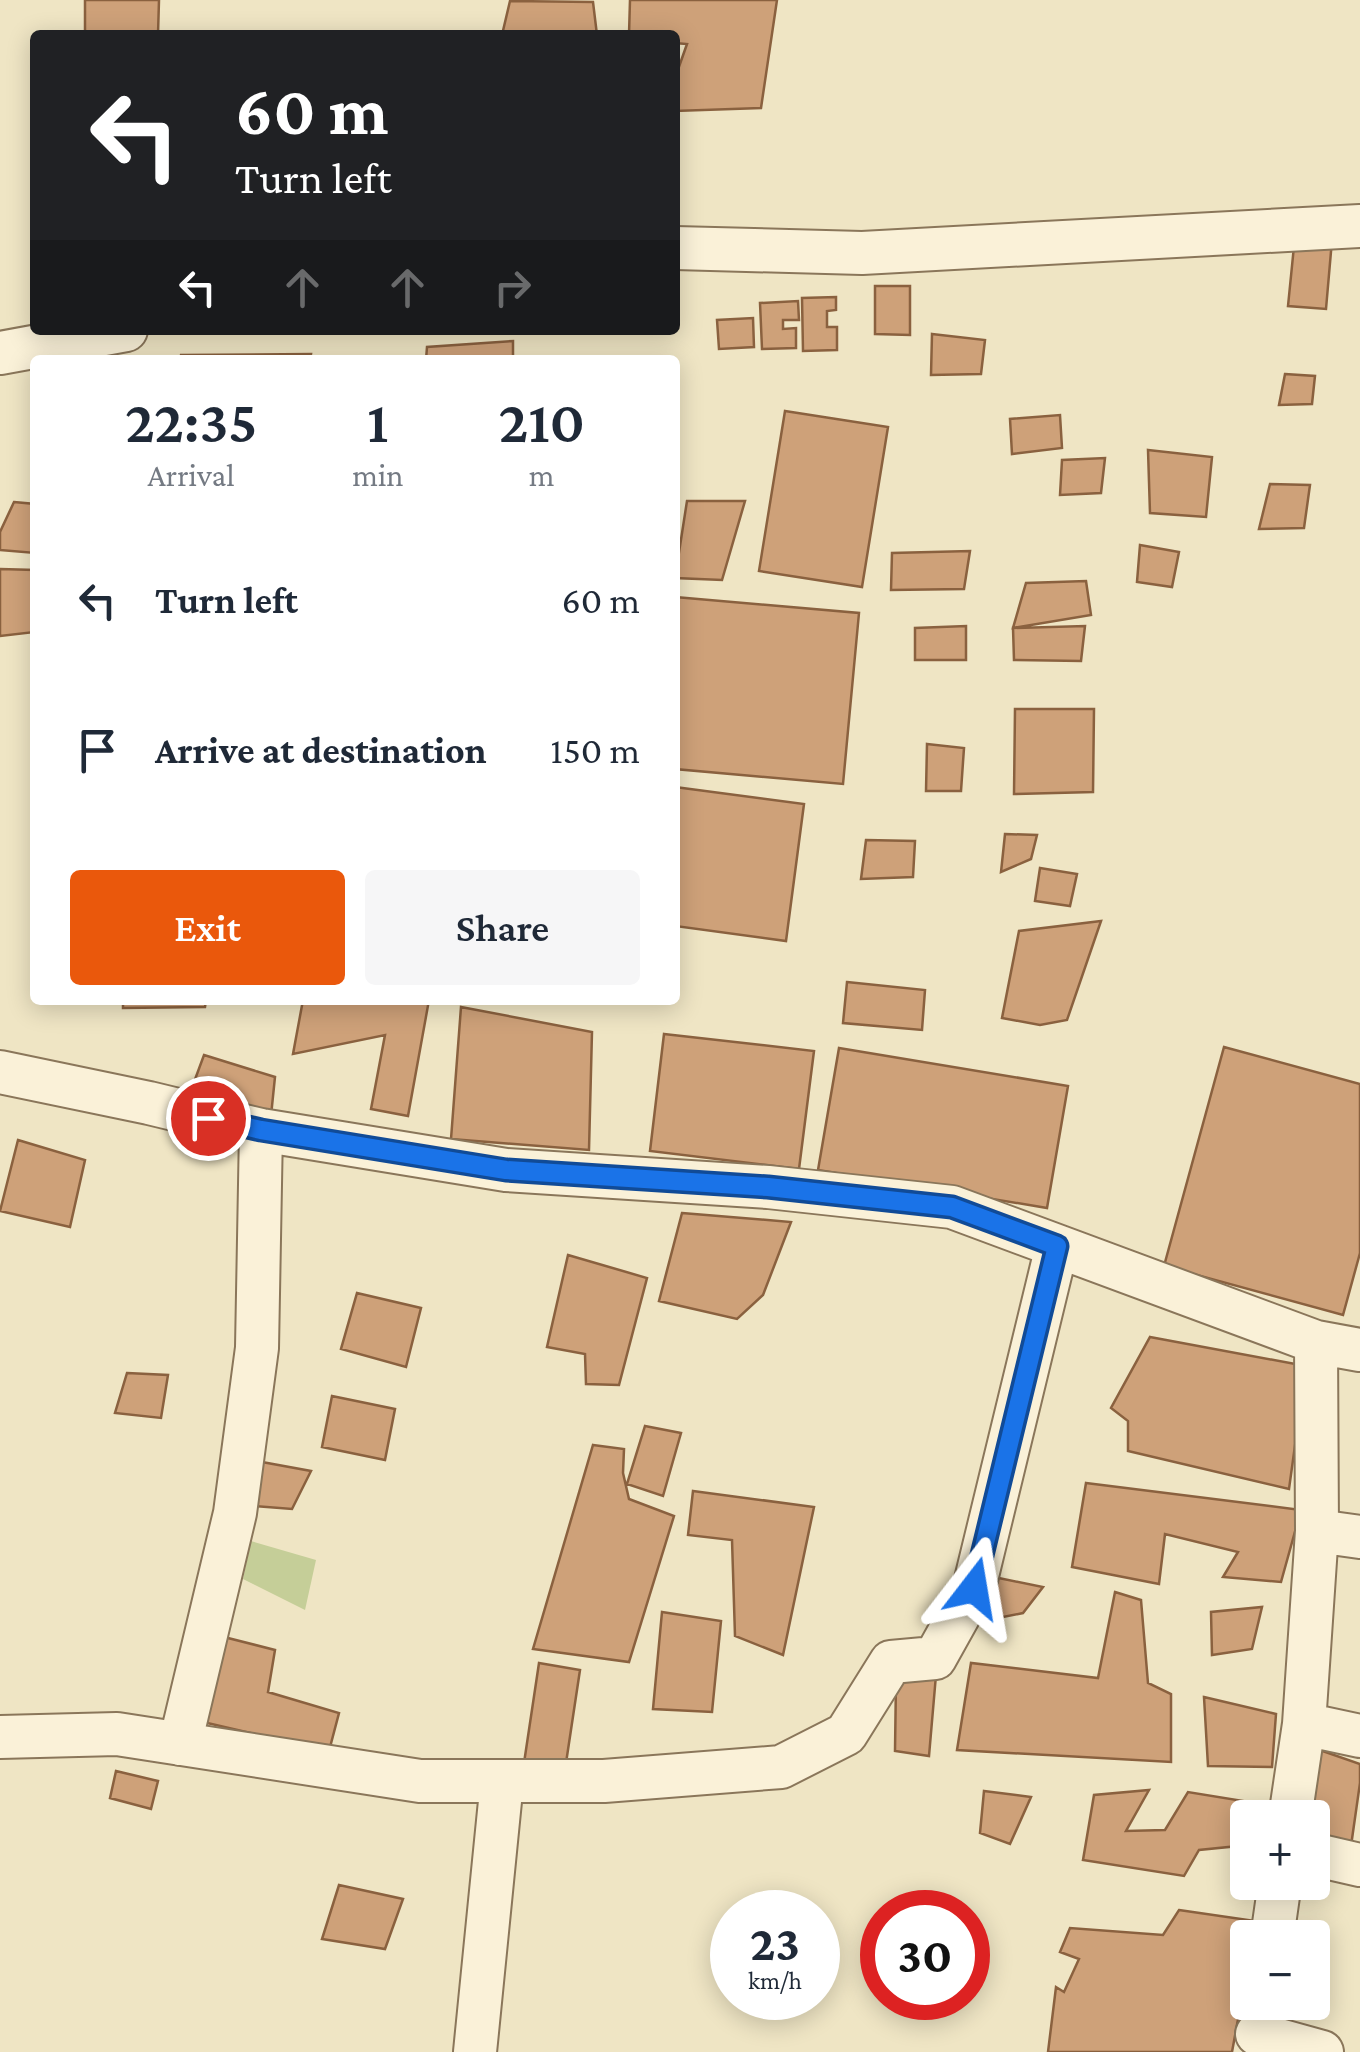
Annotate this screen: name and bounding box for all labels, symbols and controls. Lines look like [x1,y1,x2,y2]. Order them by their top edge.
icon: left [70,70,200,200]
text: 60 m [235,71,388,149]
text: Turn left [235,153,392,203]
icon: left [170,260,225,315]
icon: ahead [275,260,330,315]
icon: ahead [380,260,435,315]
icon: right [485,260,540,315]
text: 22:35 [125,388,257,455]
text: 1 [367,388,389,455]
text: 210 [498,388,585,455]
text: Arrival [148,457,235,493]
text: min [352,457,403,493]
text: m [529,457,555,493]
icon: left [70,573,125,628]
text: Turn left [155,579,298,621]
text: 60 m [562,579,640,621]
icon: arrive [70,723,125,778]
text: Arrive at destination [155,729,487,771]
text: 150 m [550,729,640,771]
button: Exit [70,870,345,985]
button: Share [365,870,640,985]
pin [166,1076,251,1161]
icon: arrive [181,1091,236,1146]
position arrow [922,1536,1026,1640]
map controls [1230,1800,1330,2020]
button: + [1230,1800,1330,1900]
speed limit sign: 30 [860,1890,990,2020]
text: 23 [750,1915,800,1971]
button: − [1230,1920,1330,2020]
text: km/h [748,1967,802,1994]

